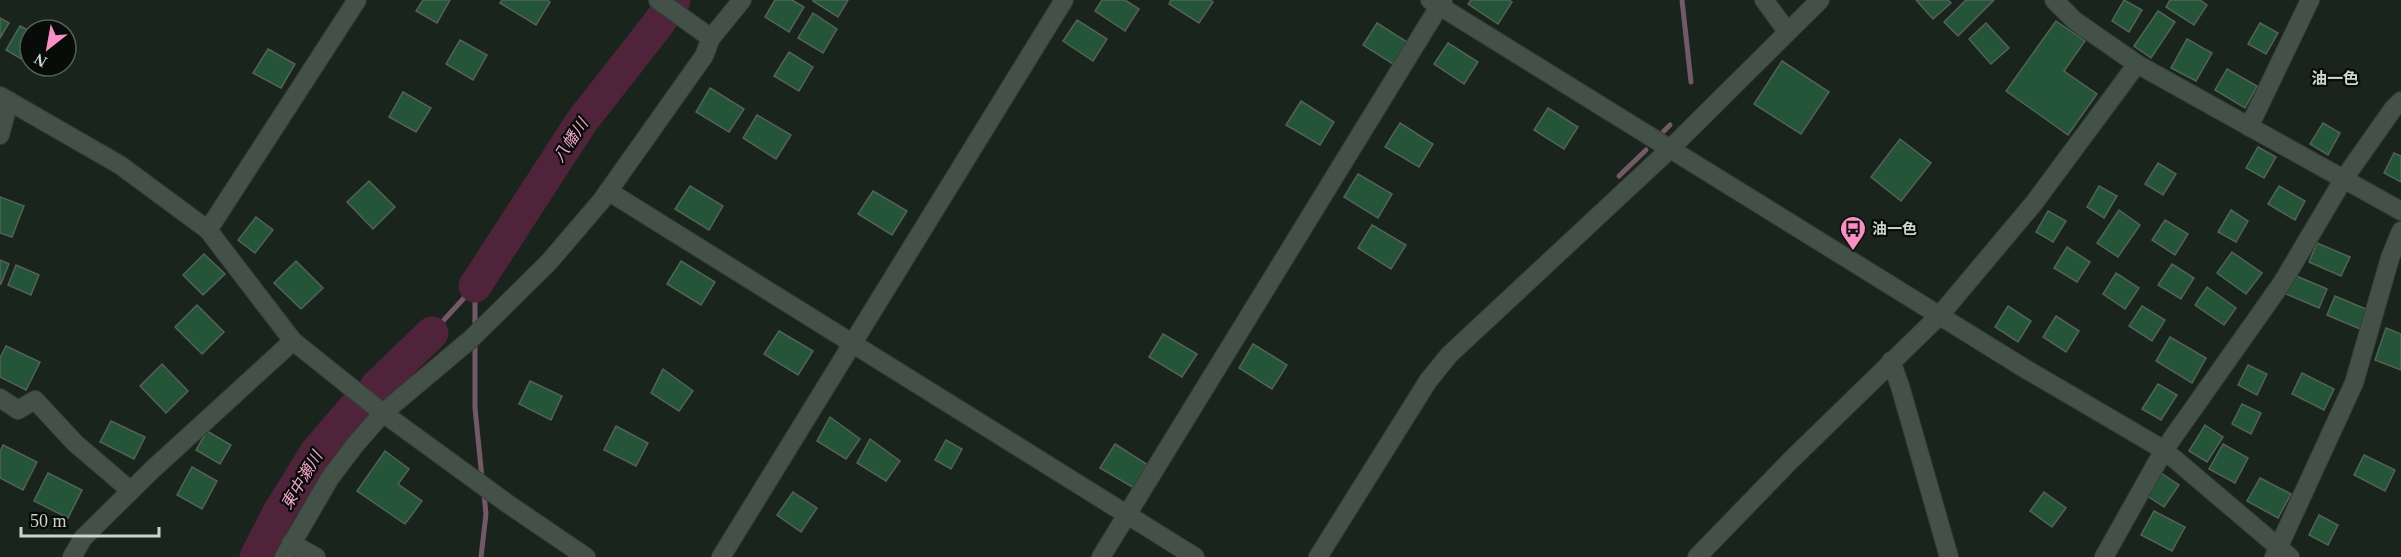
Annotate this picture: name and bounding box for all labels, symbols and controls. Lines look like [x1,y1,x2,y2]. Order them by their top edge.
north arrow [18,18,78,78]
text: N [31,50,50,71]
district label: 油一色 [2311,70,2359,87]
water label: 八幡川 [550,114,592,165]
bus stop icon: 油一色 [1838,214,1868,252]
place label: 油一色 [1872,221,1917,237]
water label: 東中瀬川 [278,447,326,512]
scale bar [21,500,159,538]
text: 50 m [30,511,67,531]

